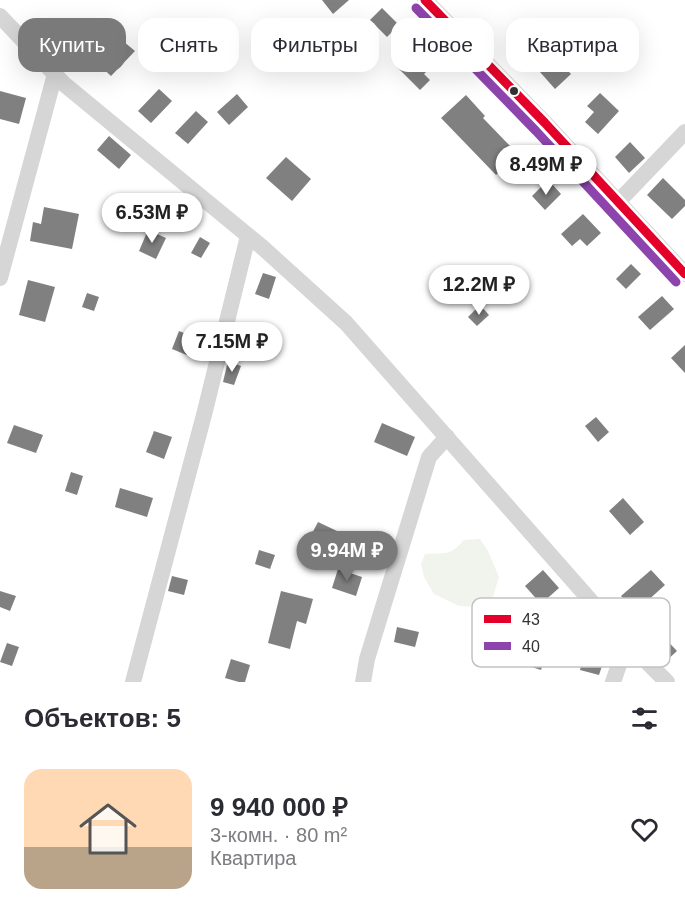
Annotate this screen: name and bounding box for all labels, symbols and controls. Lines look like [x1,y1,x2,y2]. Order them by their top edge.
chip: Купить [18,18,126,72]
chip: Снять [138,18,239,72]
chip: Фильтры [251,18,379,72]
chip: Новое [391,18,494,72]
chip: Квартира [506,18,639,72]
unlabelled marker [508,85,520,97]
pin: 8.49M ₽ [491,145,601,196]
text: 8.49M ₽ [510,153,582,175]
pin: 6.53M ₽ [97,193,207,244]
text: 6.53M ₽ [116,201,188,223]
pin: 12.2M ₽ [424,265,534,316]
text: 12.2M ₽ [443,273,515,295]
pin: 7.15M ₽ [177,322,287,373]
text: 7.15M ₽ [196,330,268,352]
pin: 9.94M ₽ [292,531,402,582]
text: 9.94M ₽ [311,539,383,561]
legend [472,598,670,667]
text: 43 [522,611,540,628]
text: 40 [522,638,540,655]
icon: filters [628,702,661,735]
text: Объектов: 5 [24,703,181,733]
text: 9 940 000 ₽ [210,792,348,822]
icon: home [72,793,144,865]
icon: heart [628,813,661,846]
text: 3-комн. · 80 m² [210,824,347,846]
text: Квартира [210,847,296,869]

